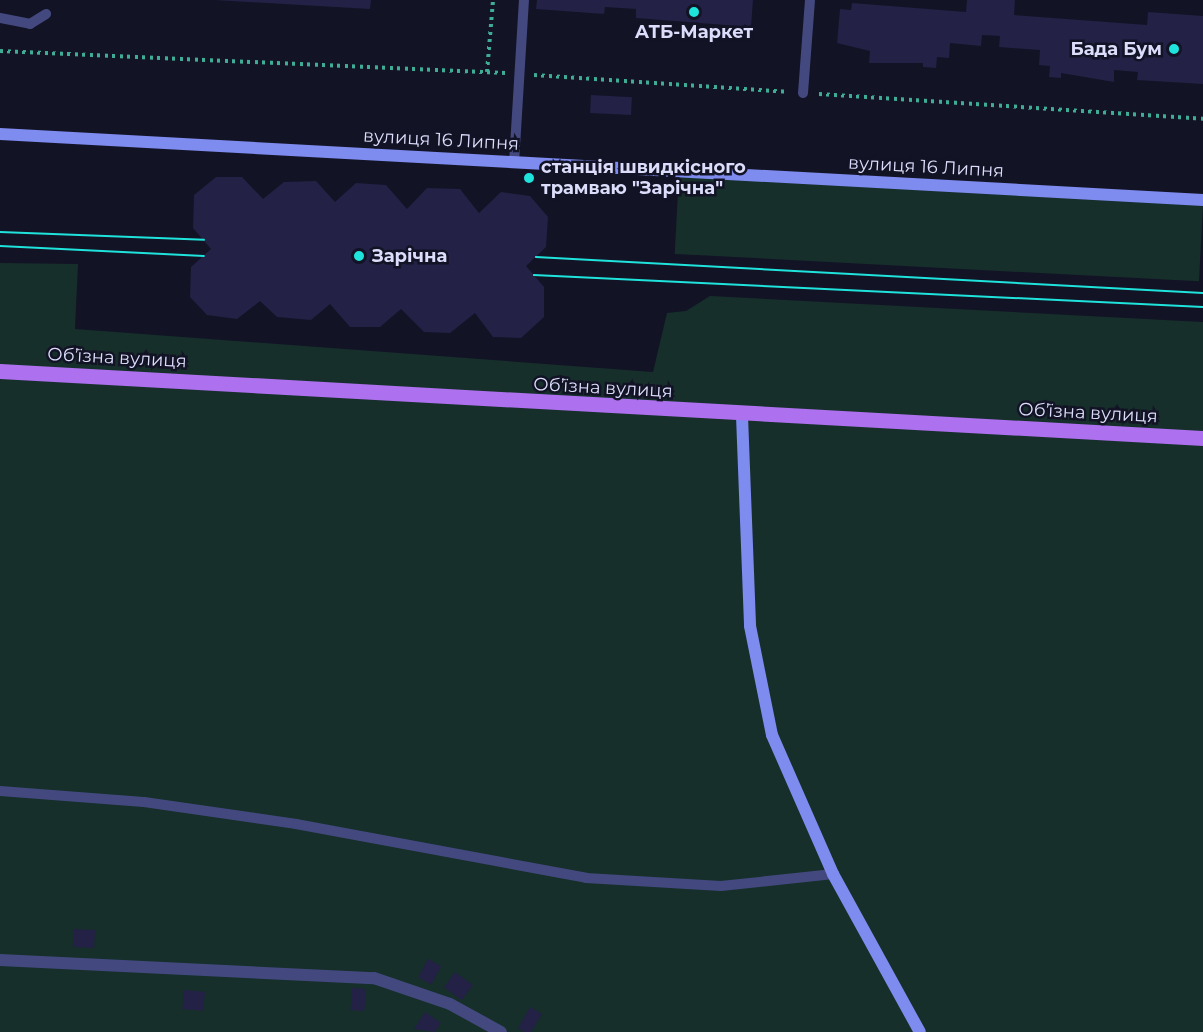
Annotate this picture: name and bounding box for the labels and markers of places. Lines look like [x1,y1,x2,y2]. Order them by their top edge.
marker: АТБ-Маркет [687,5,701,19]
place label: АТБ-Маркет [635,21,753,43]
place label: Бада Бум [1070,38,1162,60]
marker: Бада Бум [1167,42,1181,56]
place label: станція швидкісного трамваю "Зарічна" [541,157,746,200]
marker: станція швидкісного трамваю "Зарічна" [522,171,536,185]
place label: Зарічна [372,245,447,267]
marker: Зарічна [350,247,368,265]

